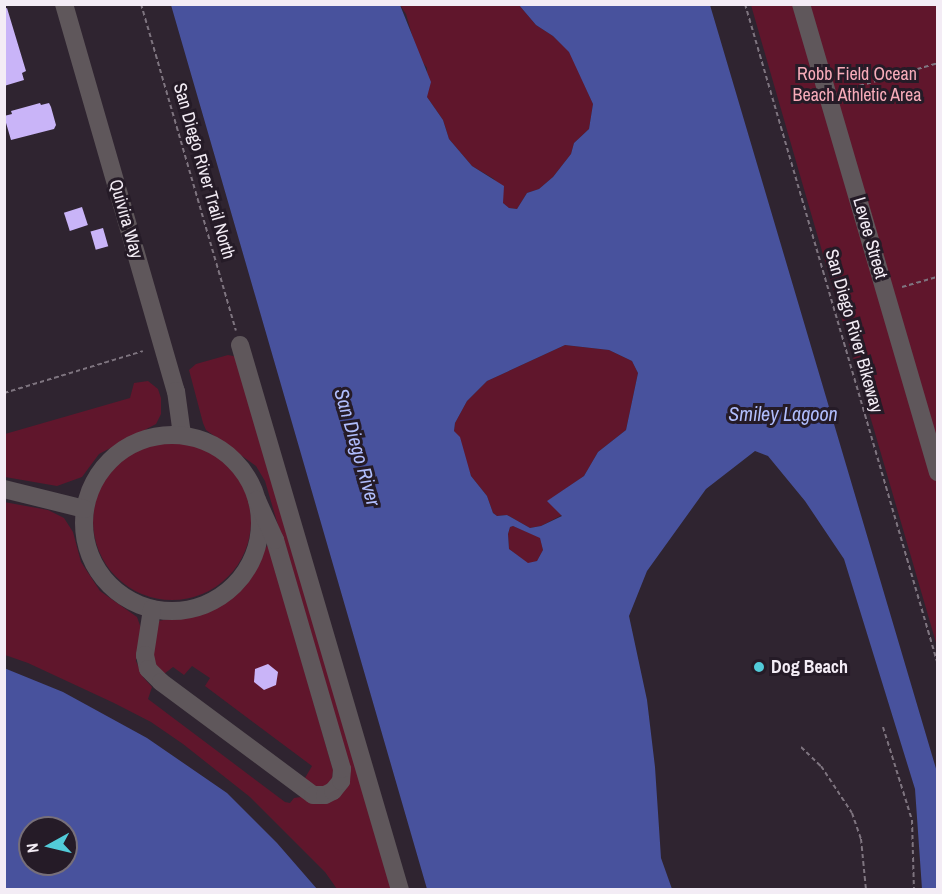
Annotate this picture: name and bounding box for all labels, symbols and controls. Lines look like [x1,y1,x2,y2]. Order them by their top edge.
park label: Robb Field Ocean Beach Athletic Area [792,64,922,106]
street label: San Diego River Trail North [168,80,240,262]
street label: Quivira Way [104,177,148,261]
street label: Levee Street [848,195,892,281]
street label: San Diego River Bikeway [820,247,888,415]
water label: San Diego River [330,385,386,509]
water label: Smiley Lagoon [728,401,838,425]
place label: Dog Beach [771,656,848,678]
marker: Dog Beach [752,660,766,674]
north arrow [18,816,78,876]
text: N [21,842,44,854]

